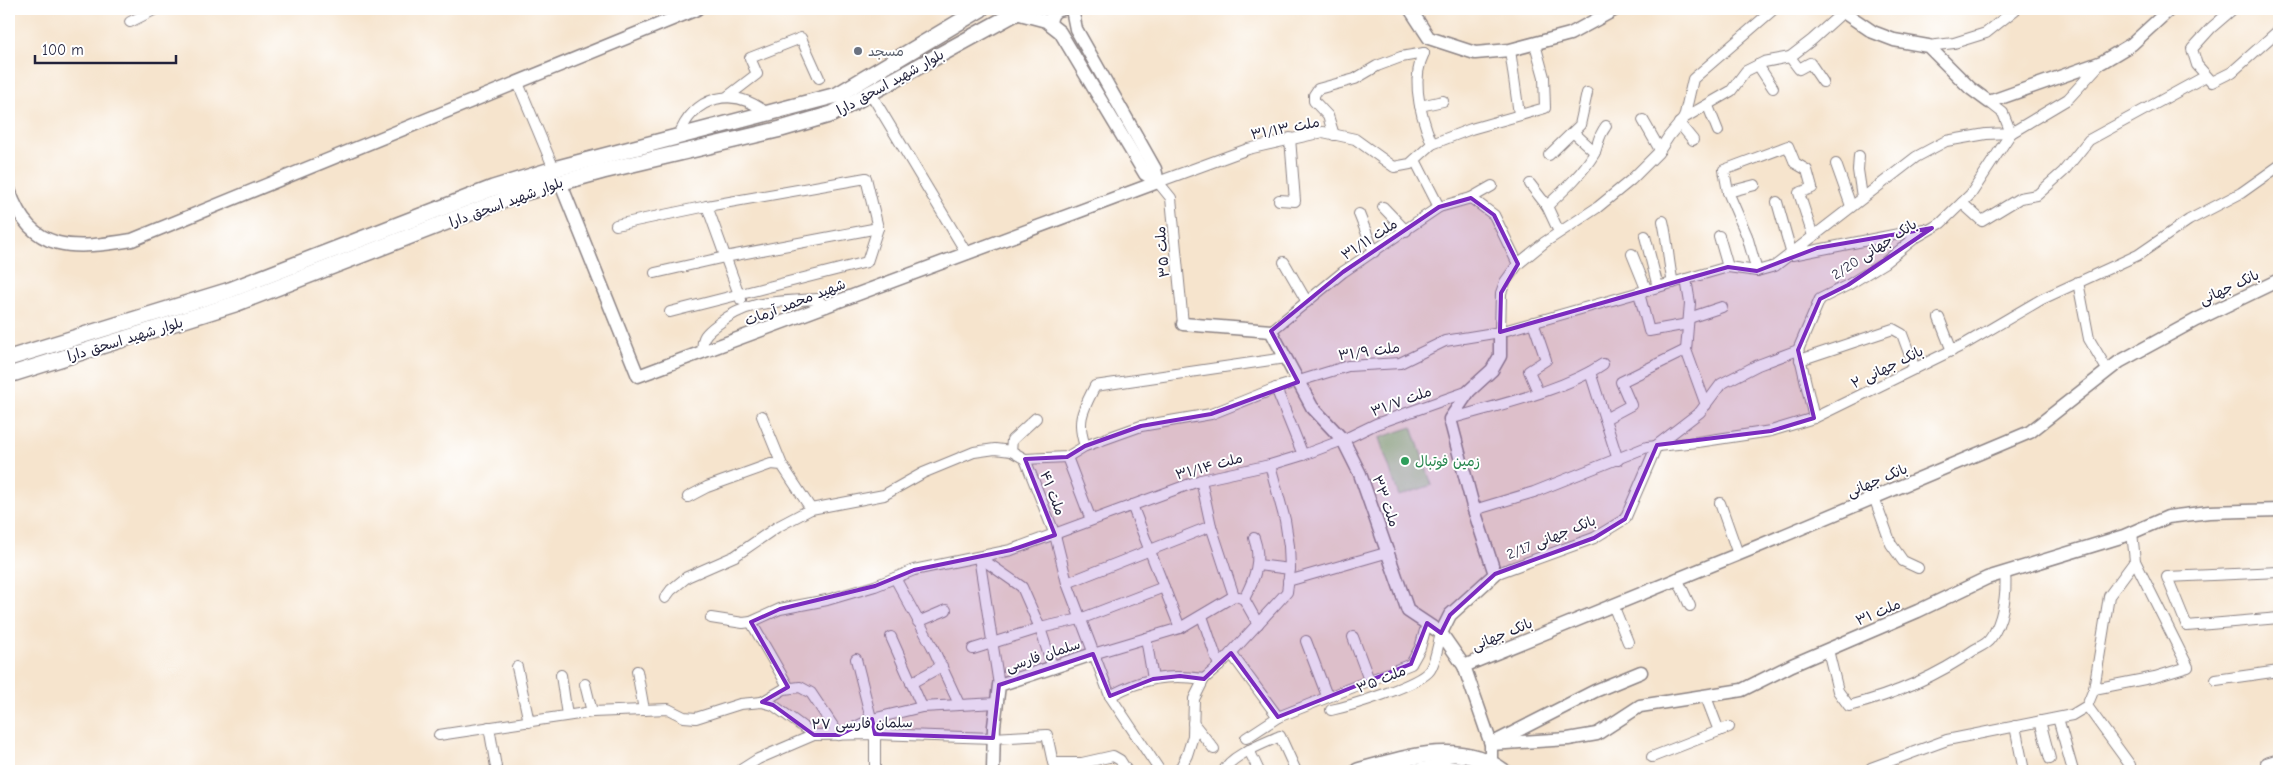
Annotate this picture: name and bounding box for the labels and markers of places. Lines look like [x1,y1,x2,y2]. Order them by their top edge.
place label: مسجد [868,43,904,60]
marker: مسجد [852,45,864,57]
place label: زمین فوتبال [1415,453,1480,470]
marker: زمین فوتبال [1399,455,1411,467]

